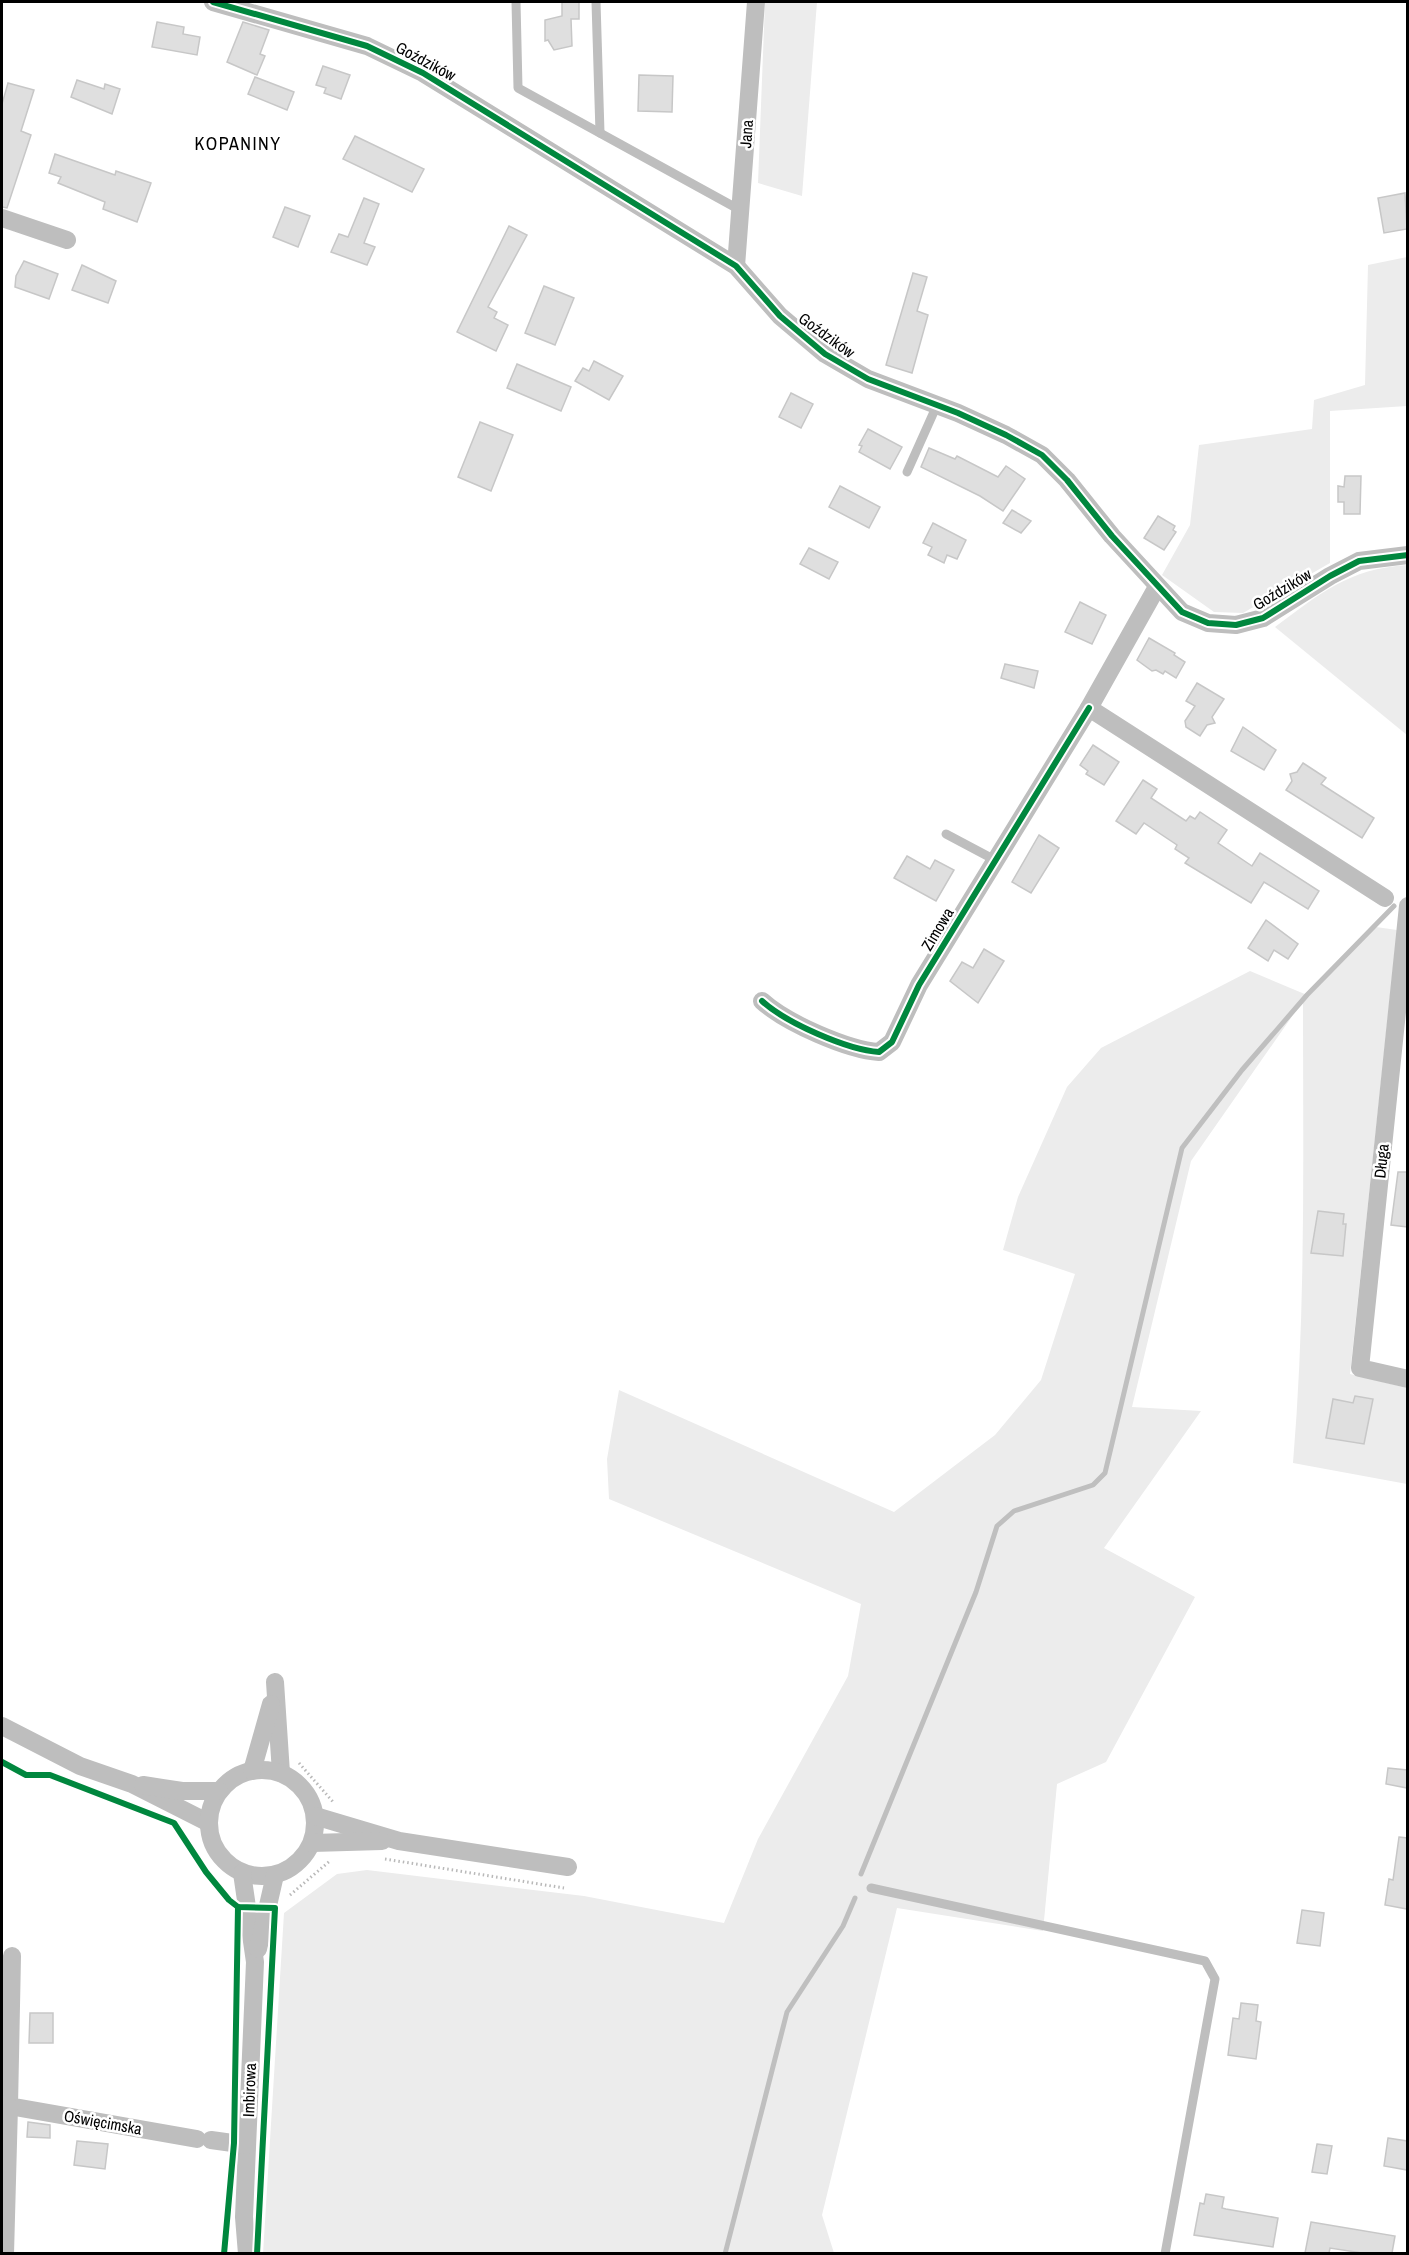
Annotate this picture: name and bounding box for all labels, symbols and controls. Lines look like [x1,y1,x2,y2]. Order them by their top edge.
street label: Goździków [392,36,460,86]
street label: Jana [734,118,758,149]
district label: KOPANINY [194,131,282,156]
street label: Goździków [794,307,860,363]
street label: Goździków [1249,563,1316,615]
street label: Zimowa [916,903,959,955]
street label: Długa [1368,1142,1394,1179]
street label: Imbirowa [237,2062,261,2117]
street label: Oświęcimska [62,2104,144,2140]

